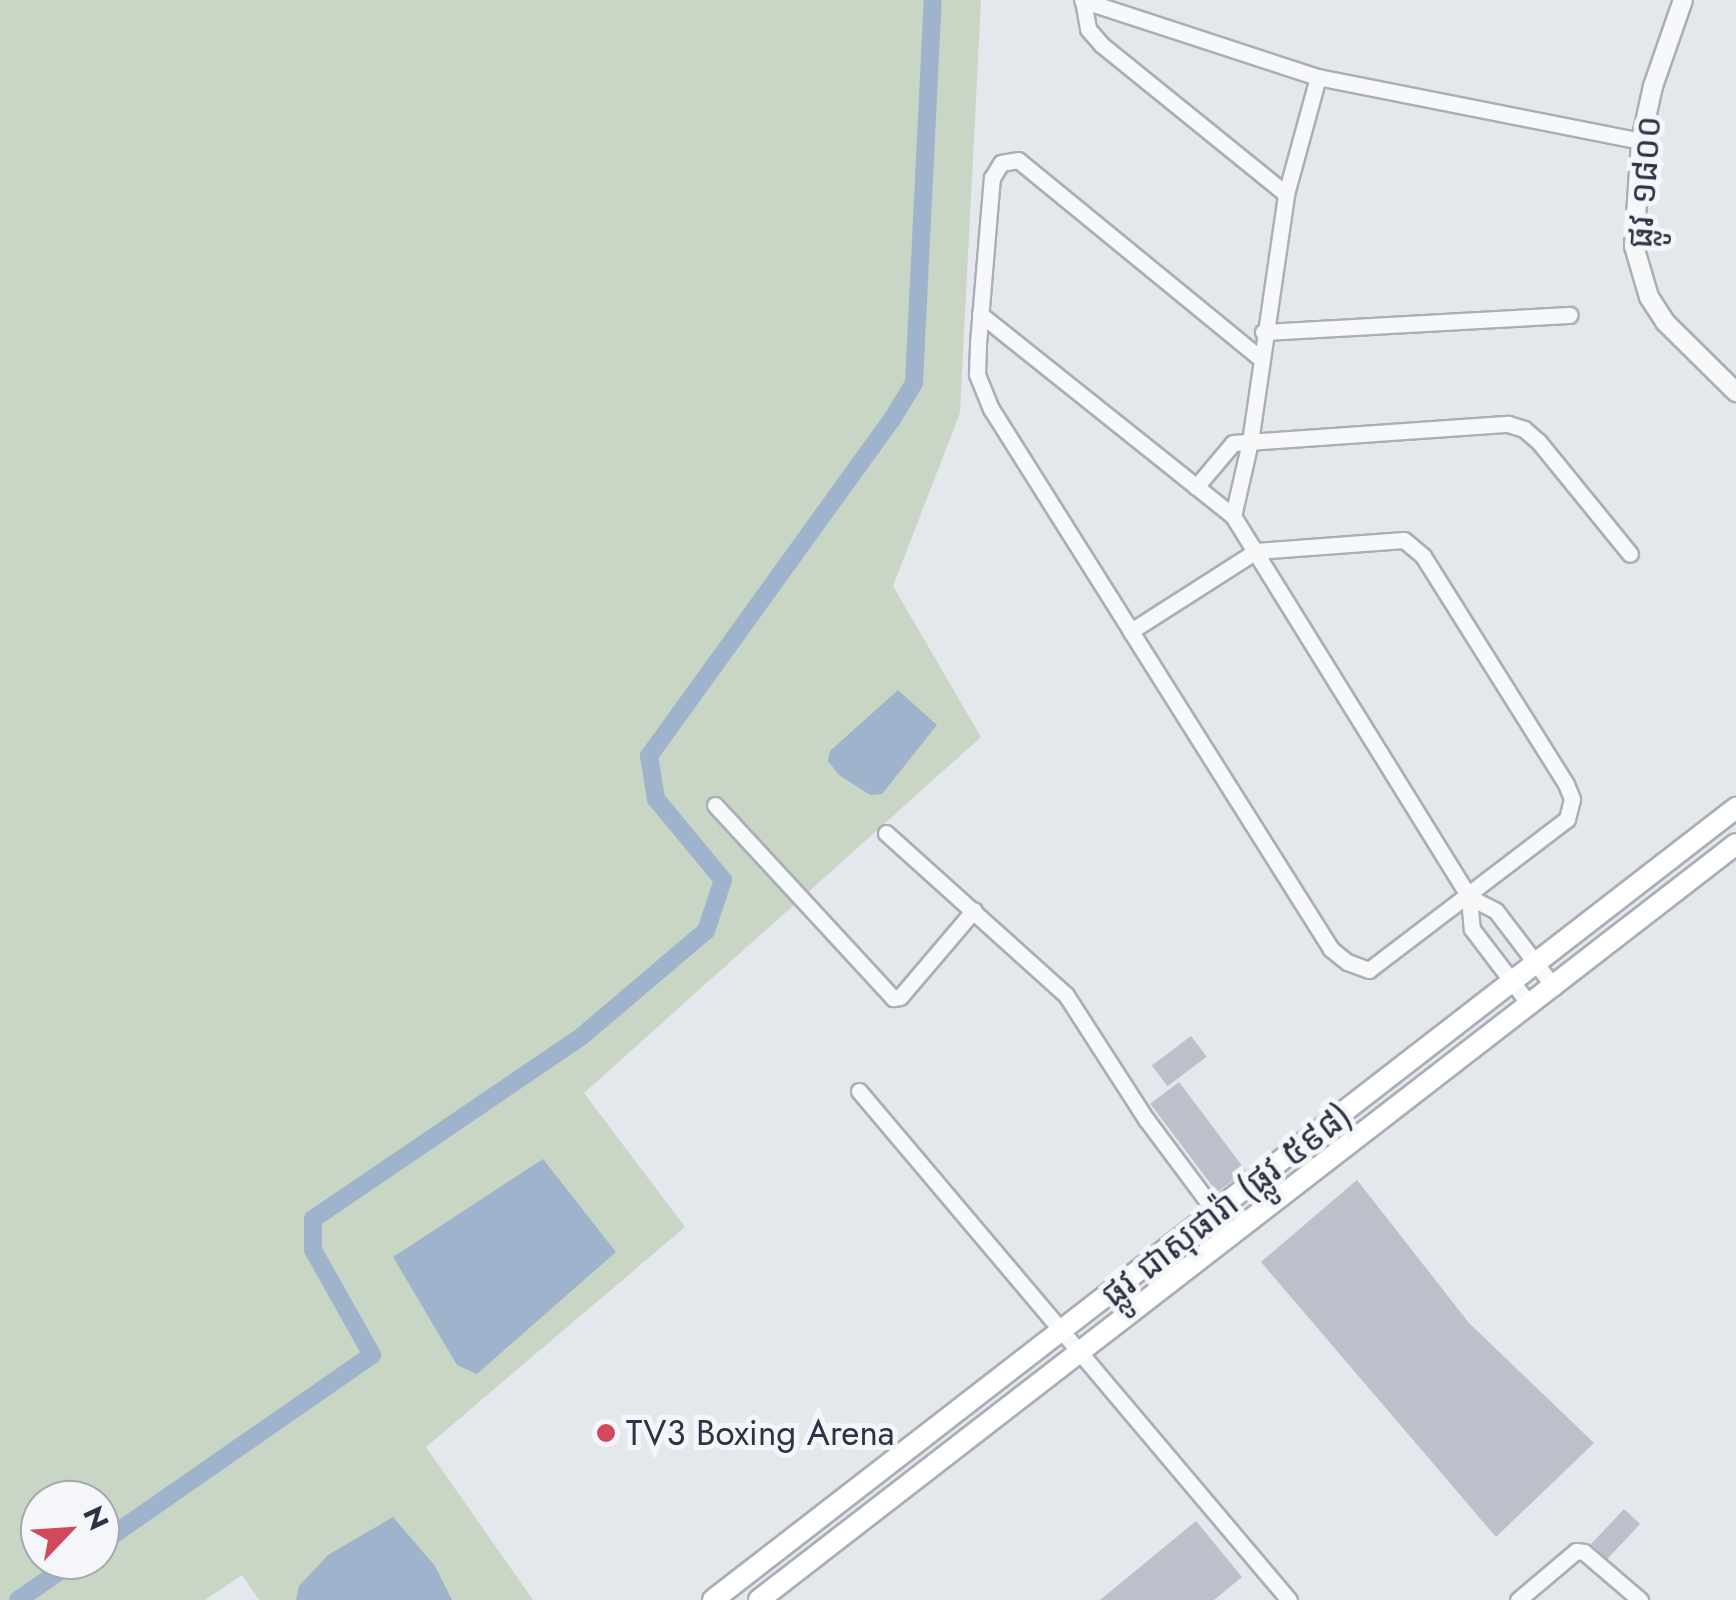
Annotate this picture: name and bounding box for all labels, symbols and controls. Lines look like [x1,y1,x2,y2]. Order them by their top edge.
street label: ផ្លូវ ១៨០០ [1618,114,1670,250]
street label: ផ្លូវ ជាសុផារ៉ា (ផ្លូវ ៥៩៨) [1093,1094,1359,1316]
place label: TV3 Boxing Arena [626,1412,895,1454]
marker: TV3 Boxing Arena [595,1422,617,1444]
north arrow [20,1480,120,1580]
text: N [73,1499,119,1537]

